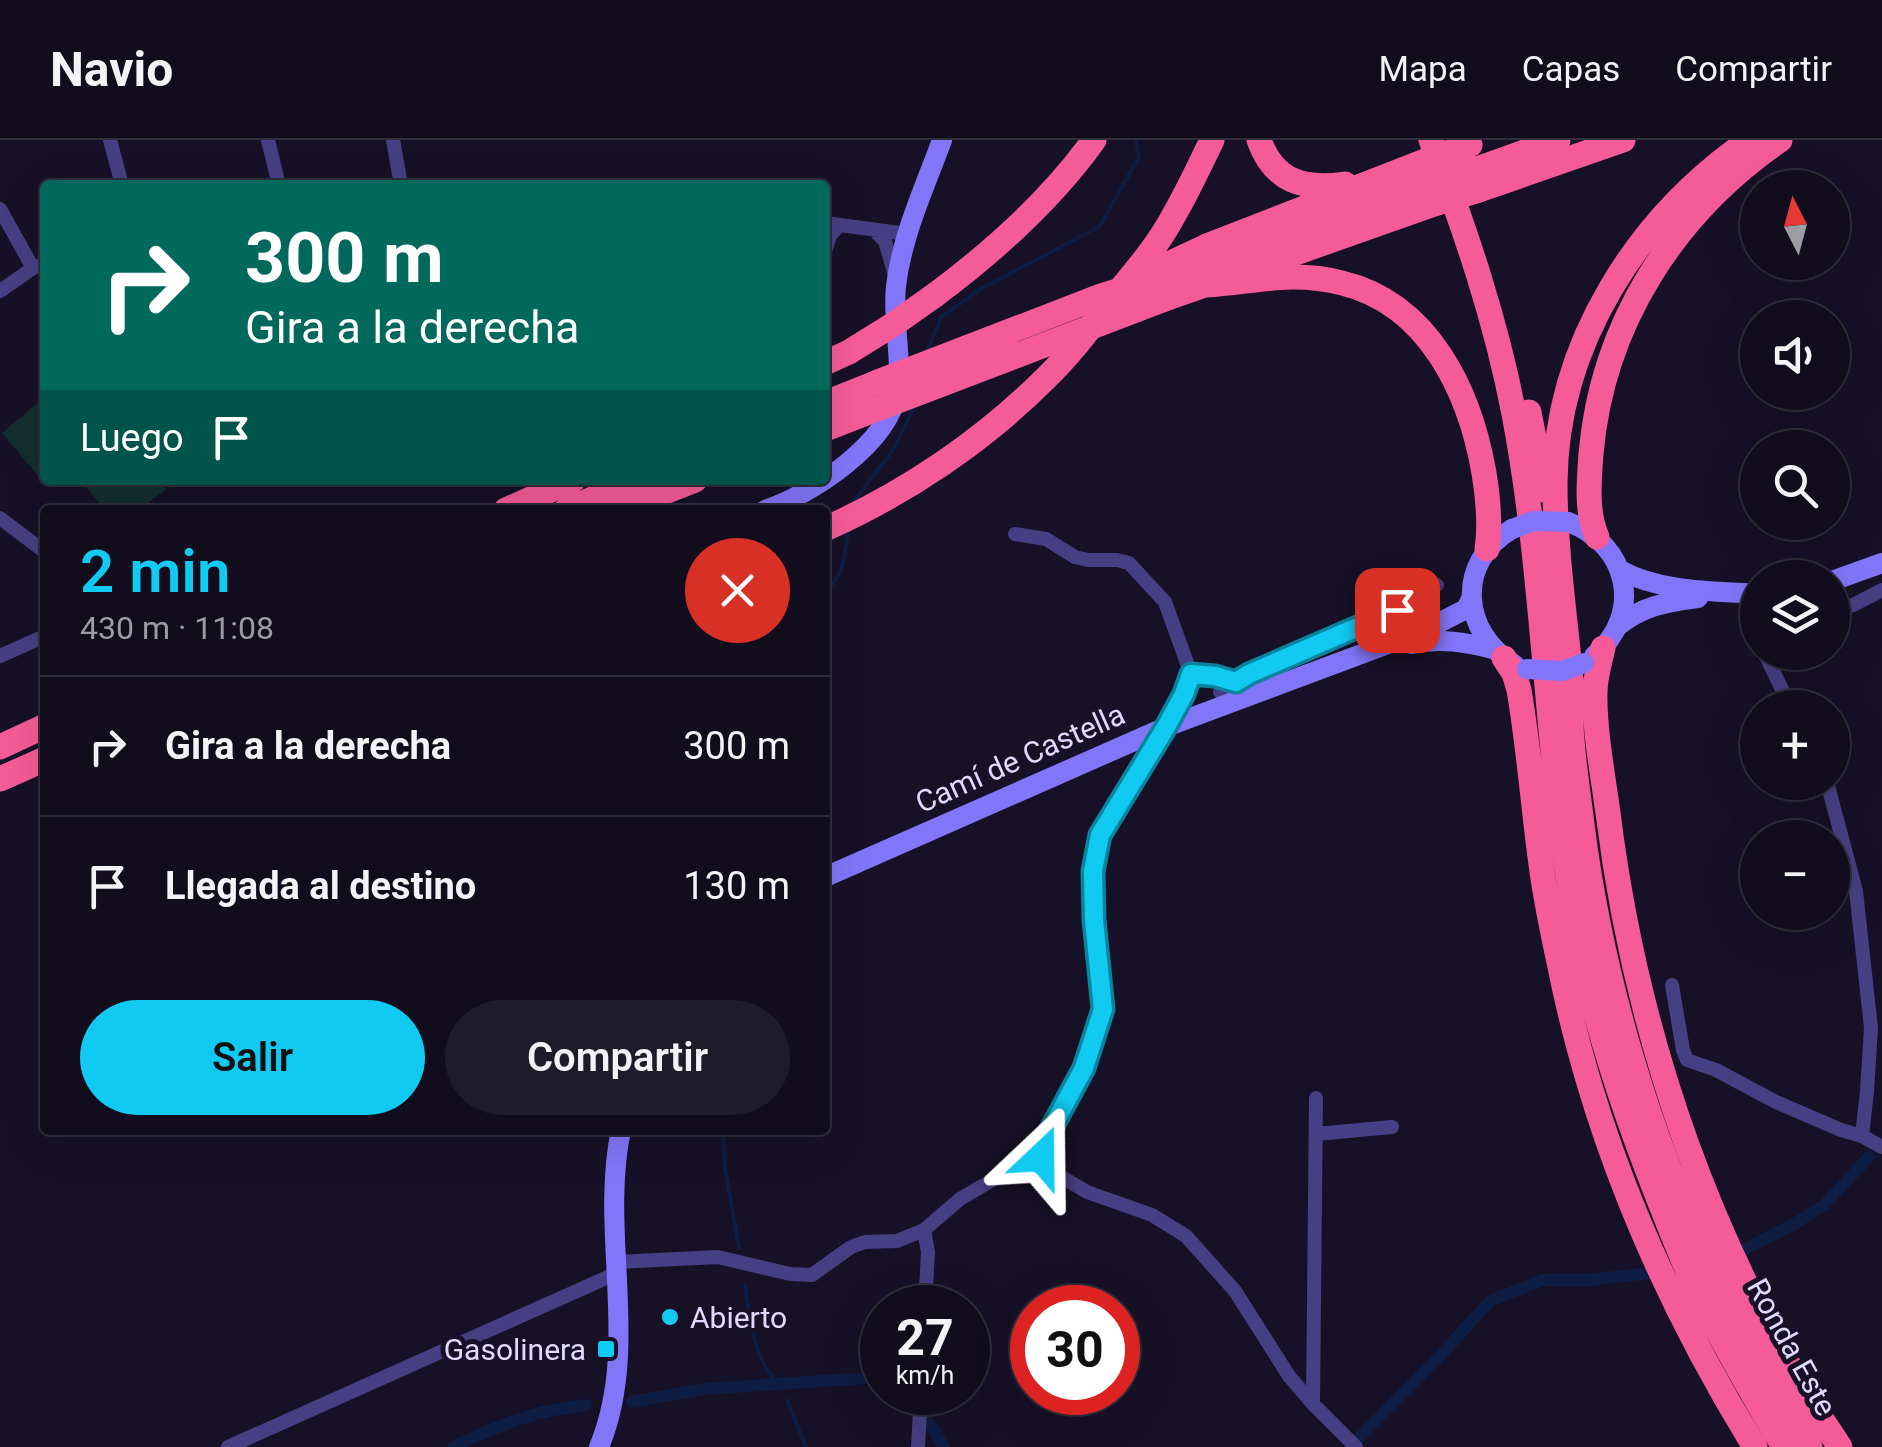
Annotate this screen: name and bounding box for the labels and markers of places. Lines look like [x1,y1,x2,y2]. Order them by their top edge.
pin [1355,568,1440,653]
place label: Abierto [690,1300,787,1335]
marker: Abierto [659,1306,681,1328]
place label: Gasolinera [444,1332,586,1367]
marker: Gasolinera [595,1338,617,1360]

